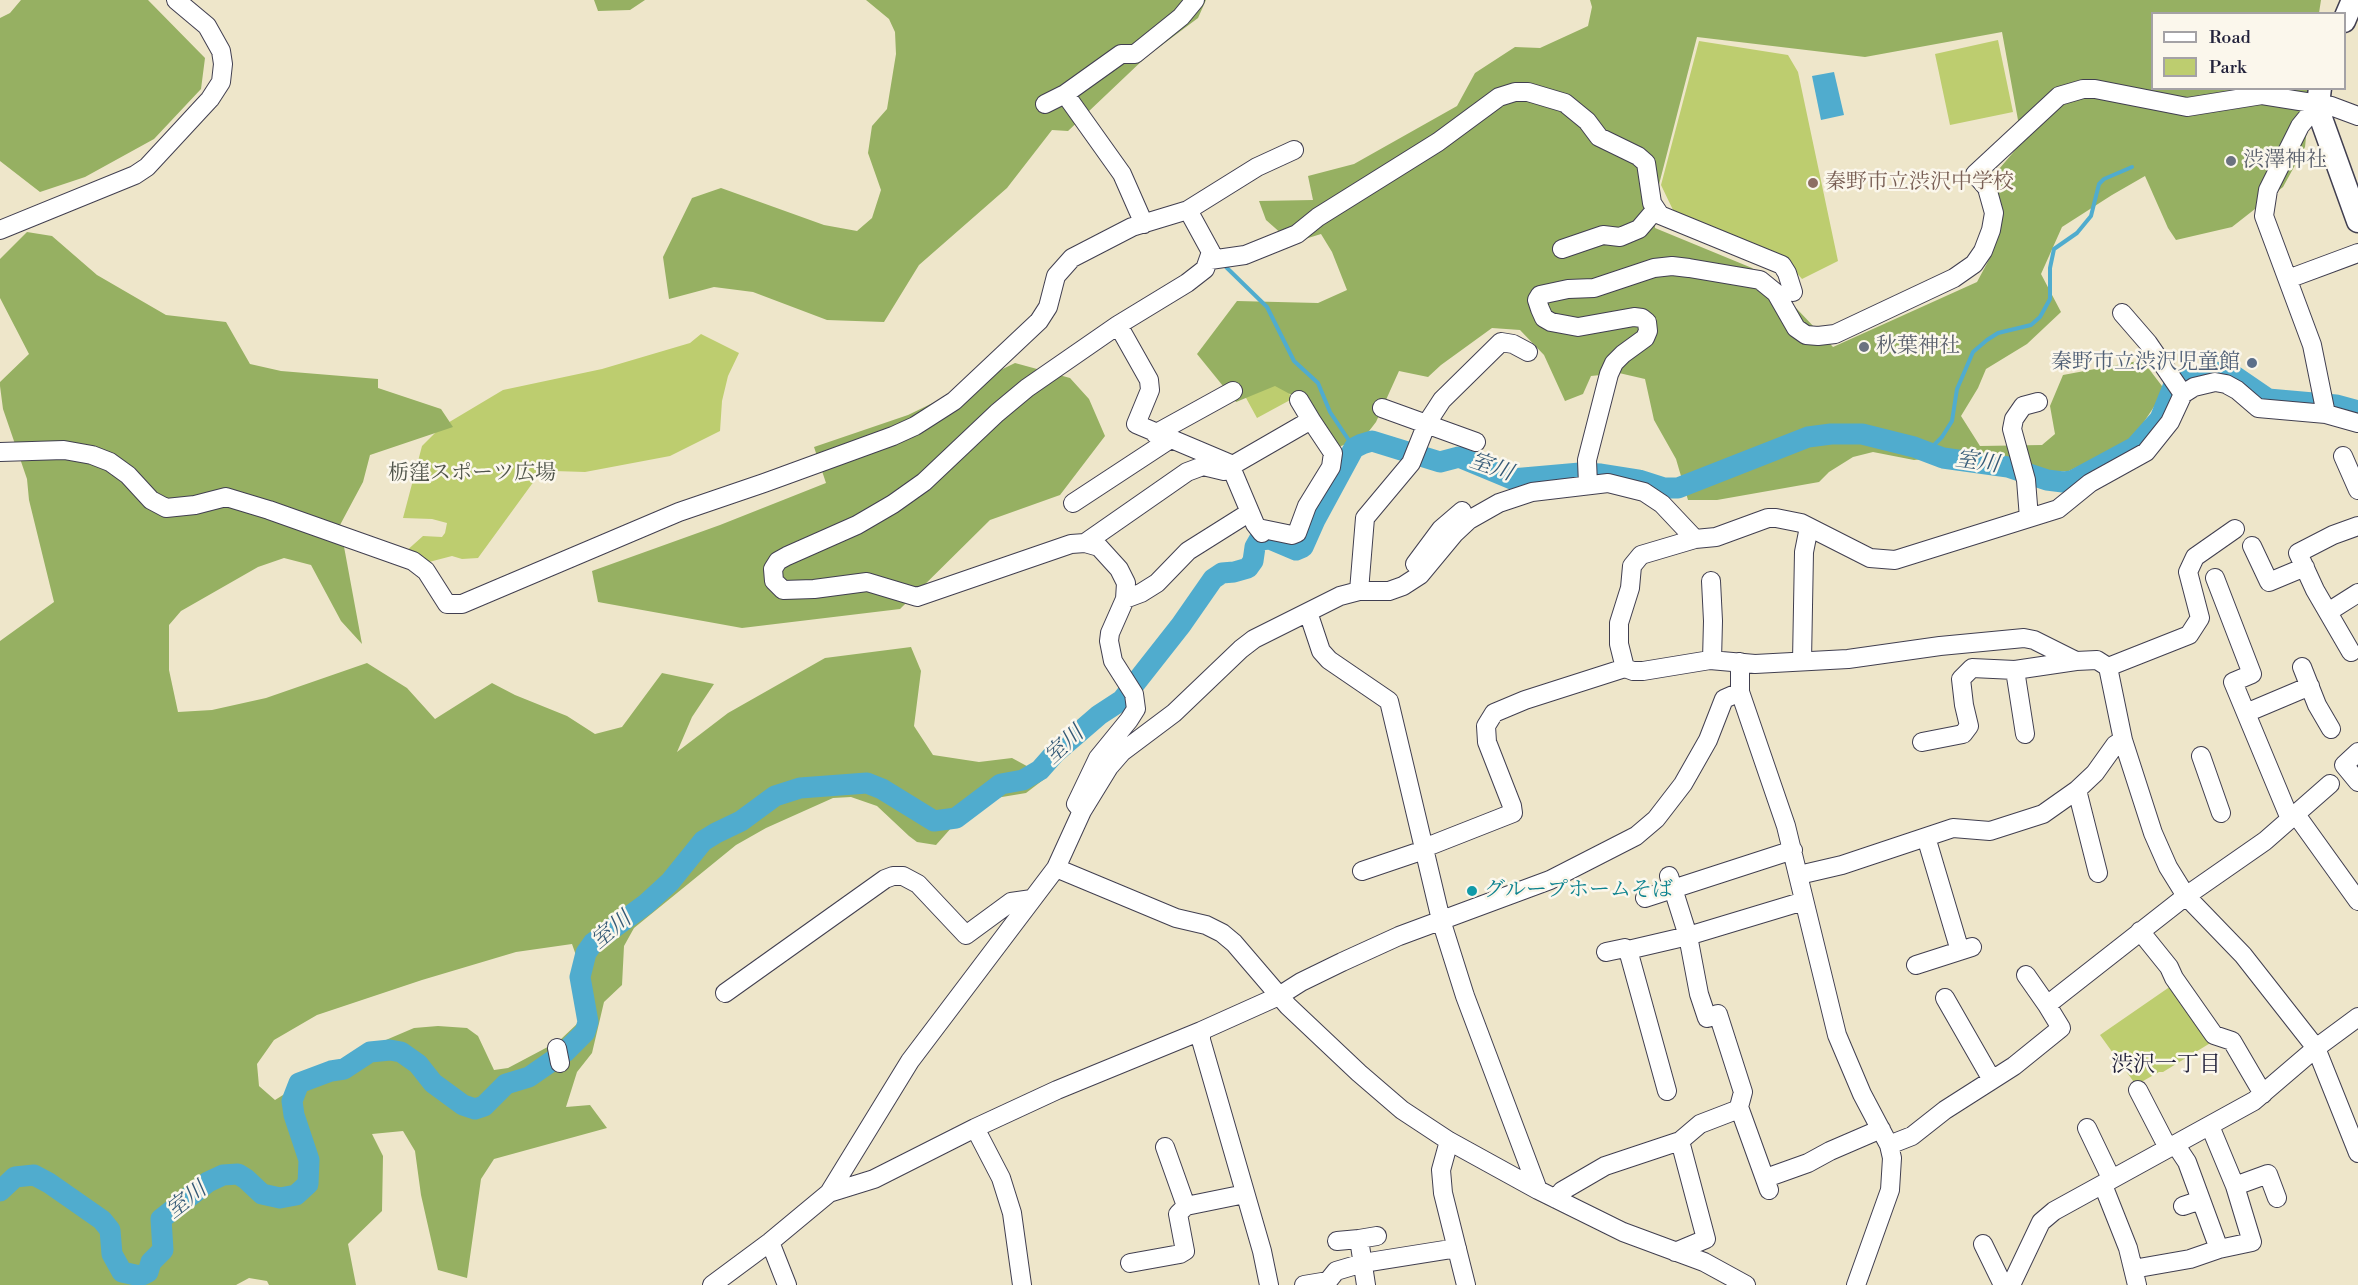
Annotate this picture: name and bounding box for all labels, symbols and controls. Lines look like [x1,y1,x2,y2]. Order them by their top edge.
legend [2151,12,2346,90]
text: Road [2209,26,2251,49]
text: Park [2209,56,2246,79]
place label: 渋澤神社 [2243,148,2327,174]
marker: 渋澤神社 [2224,154,2238,168]
place label: 秦野市立渋沢中学校 [1825,170,2014,196]
marker: 秦野市立渋沢中学校 [1806,176,1820,190]
place label: 秋葉神社 [1876,334,1960,360]
marker: 秋葉神社 [1857,340,1871,354]
place label: 秦野市立渋沢児童館 [2051,350,2240,376]
marker: 秦野市立渋沢児童館 [2245,356,2259,370]
water label: 室川 [1953,447,2001,479]
water label: 室川 [1466,448,1516,488]
park label: 栃窪スポーツ広場 [388,461,556,487]
water label: 室川 [1040,721,1090,771]
place label: グループホームそば [1484,878,1673,904]
marker: グループホームそば [1465,884,1479,898]
water label: 室川 [587,907,637,955]
district label: 渋沢一丁目 [2111,1053,2221,1079]
water label: 室川 [162,1177,212,1225]

